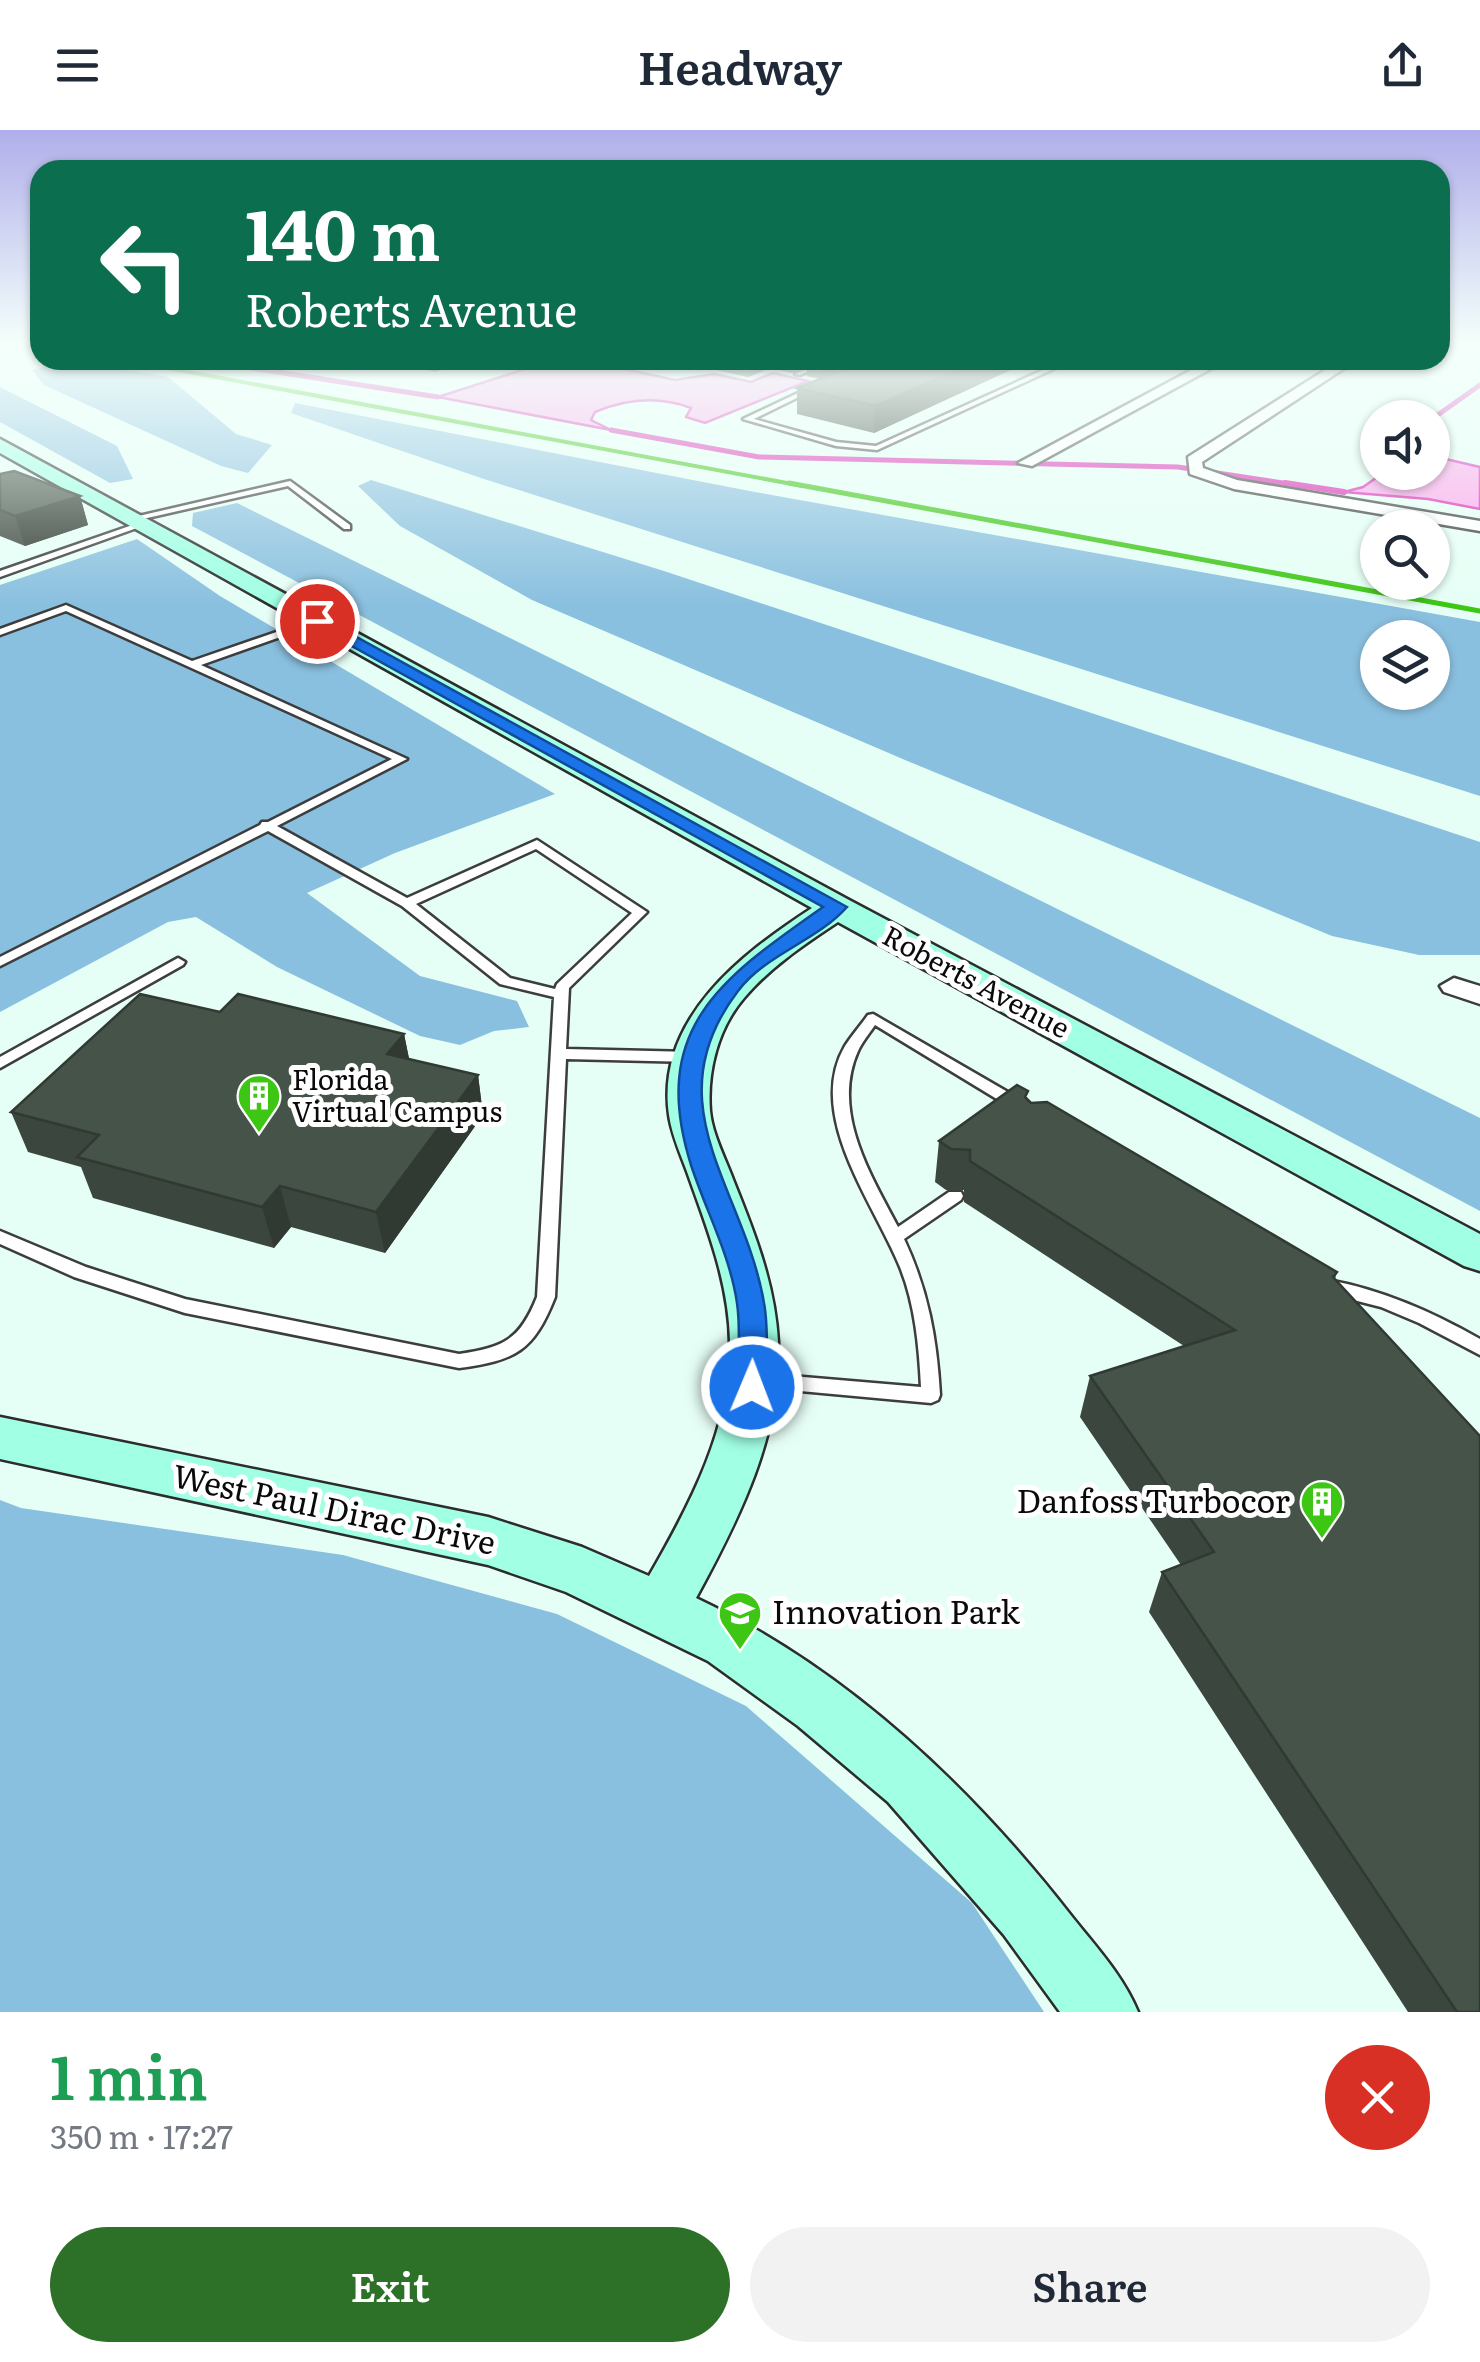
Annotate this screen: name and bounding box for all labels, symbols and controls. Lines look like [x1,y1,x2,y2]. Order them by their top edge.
text: Headway [638,32,842,99]
icon: menu [50,38,105,93]
icon: share [1375,38,1430,93]
text: 140 m [245,179,440,283]
icon: left [80,200,210,330]
text: Roberts Avenue [245,274,577,341]
map controls [1360,400,1450,710]
button: sound [1360,400,1450,490]
button: search [1360,510,1450,600]
pin [275,579,360,664]
icon: arrive [290,594,345,649]
button: layers [1360,620,1450,710]
street label: Roberts Avenue [876,913,1078,1047]
place label: Florida Virtual Campus [292,1057,502,1131]
building icon: Florida Virtual Campus [236,1073,282,1134]
position arrow [700,1335,804,1439]
street label: West Paul Dirac Drive [169,1449,500,1565]
place label: Danfoss Turbocor [1016,1475,1290,1523]
building icon: Danfoss Turbocor [1299,1479,1345,1540]
place label: Innovation Park [772,1586,1020,1634]
school or university icon: Innovation Park [717,1590,763,1651]
text: 1 min [50,2029,208,2118]
button: close [1325,2045,1430,2150]
text: 350 m · 17:27 [50,2111,233,2159]
button: Exit [50,2227,730,2342]
button: Share [750,2227,1430,2342]

